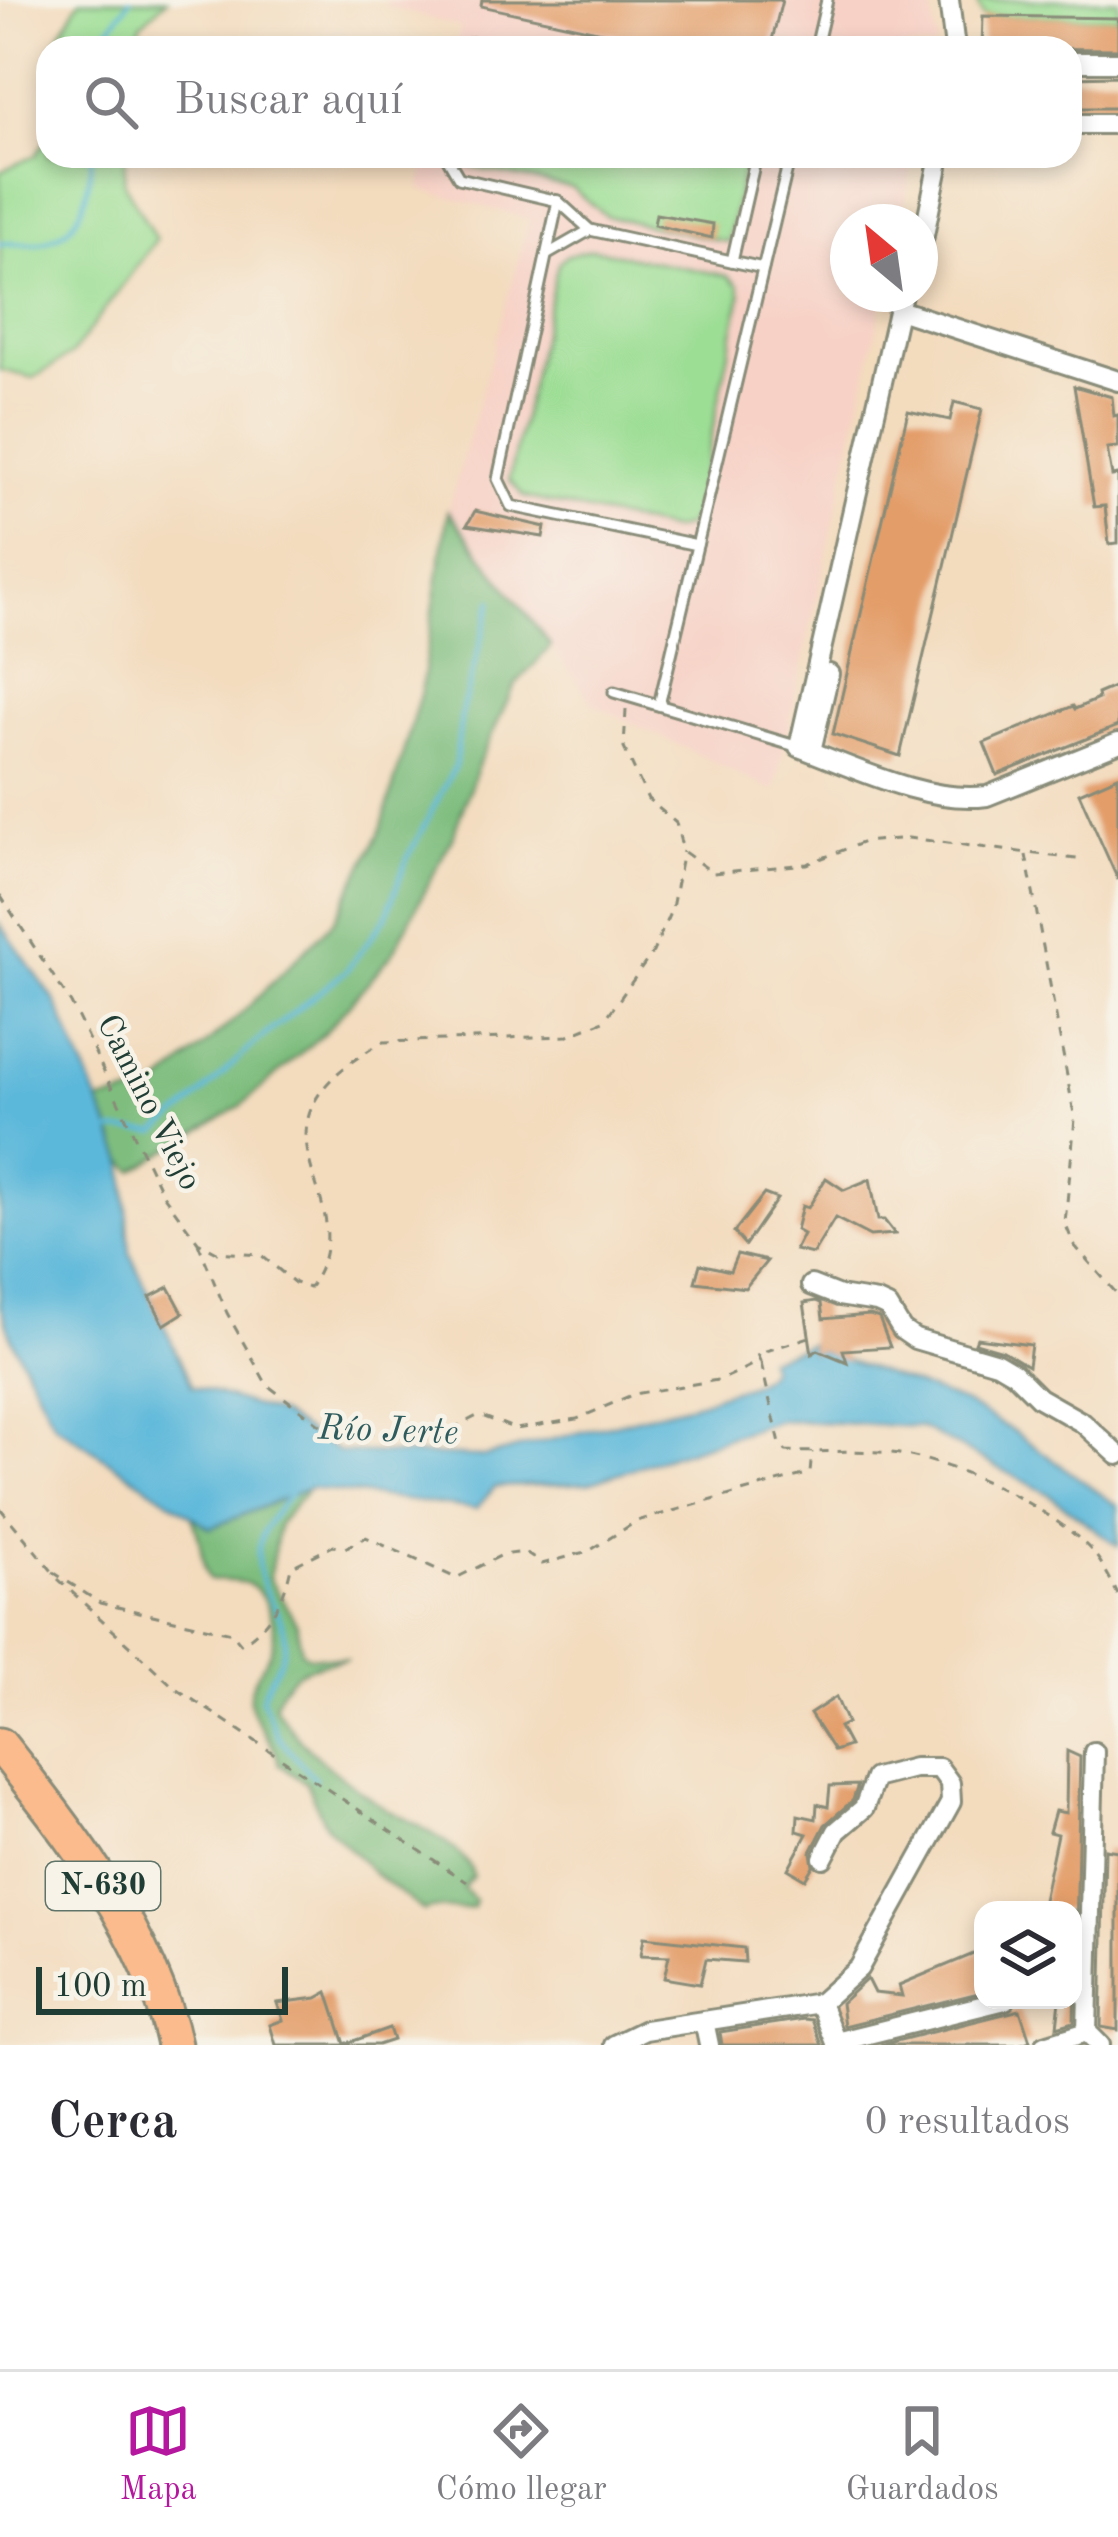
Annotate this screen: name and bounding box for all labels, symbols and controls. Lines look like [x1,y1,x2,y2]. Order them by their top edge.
search box [36,36,1082,168]
icon: search [78,69,144,135]
text: Buscar aquí [174,79,403,124]
north arrow [830,204,938,312]
street label: Camino Viejo [90,1010,206,1196]
water label: Río Jerte [316,1412,459,1452]
road number: N-630 [46,1862,160,1910]
map controls [974,1901,1082,2009]
button: layers [974,1901,1082,2009]
scale bar [36,1961,288,2014]
text: 100 m [54,1971,147,2004]
text: Cerca [48,2098,178,2149]
text: 0 resultados [865,2103,1070,2142]
tab: Mapa [120,2398,197,2511]
tab: Cómo llegar [436,2398,607,2511]
tab: Guardados [846,2398,998,2511]

